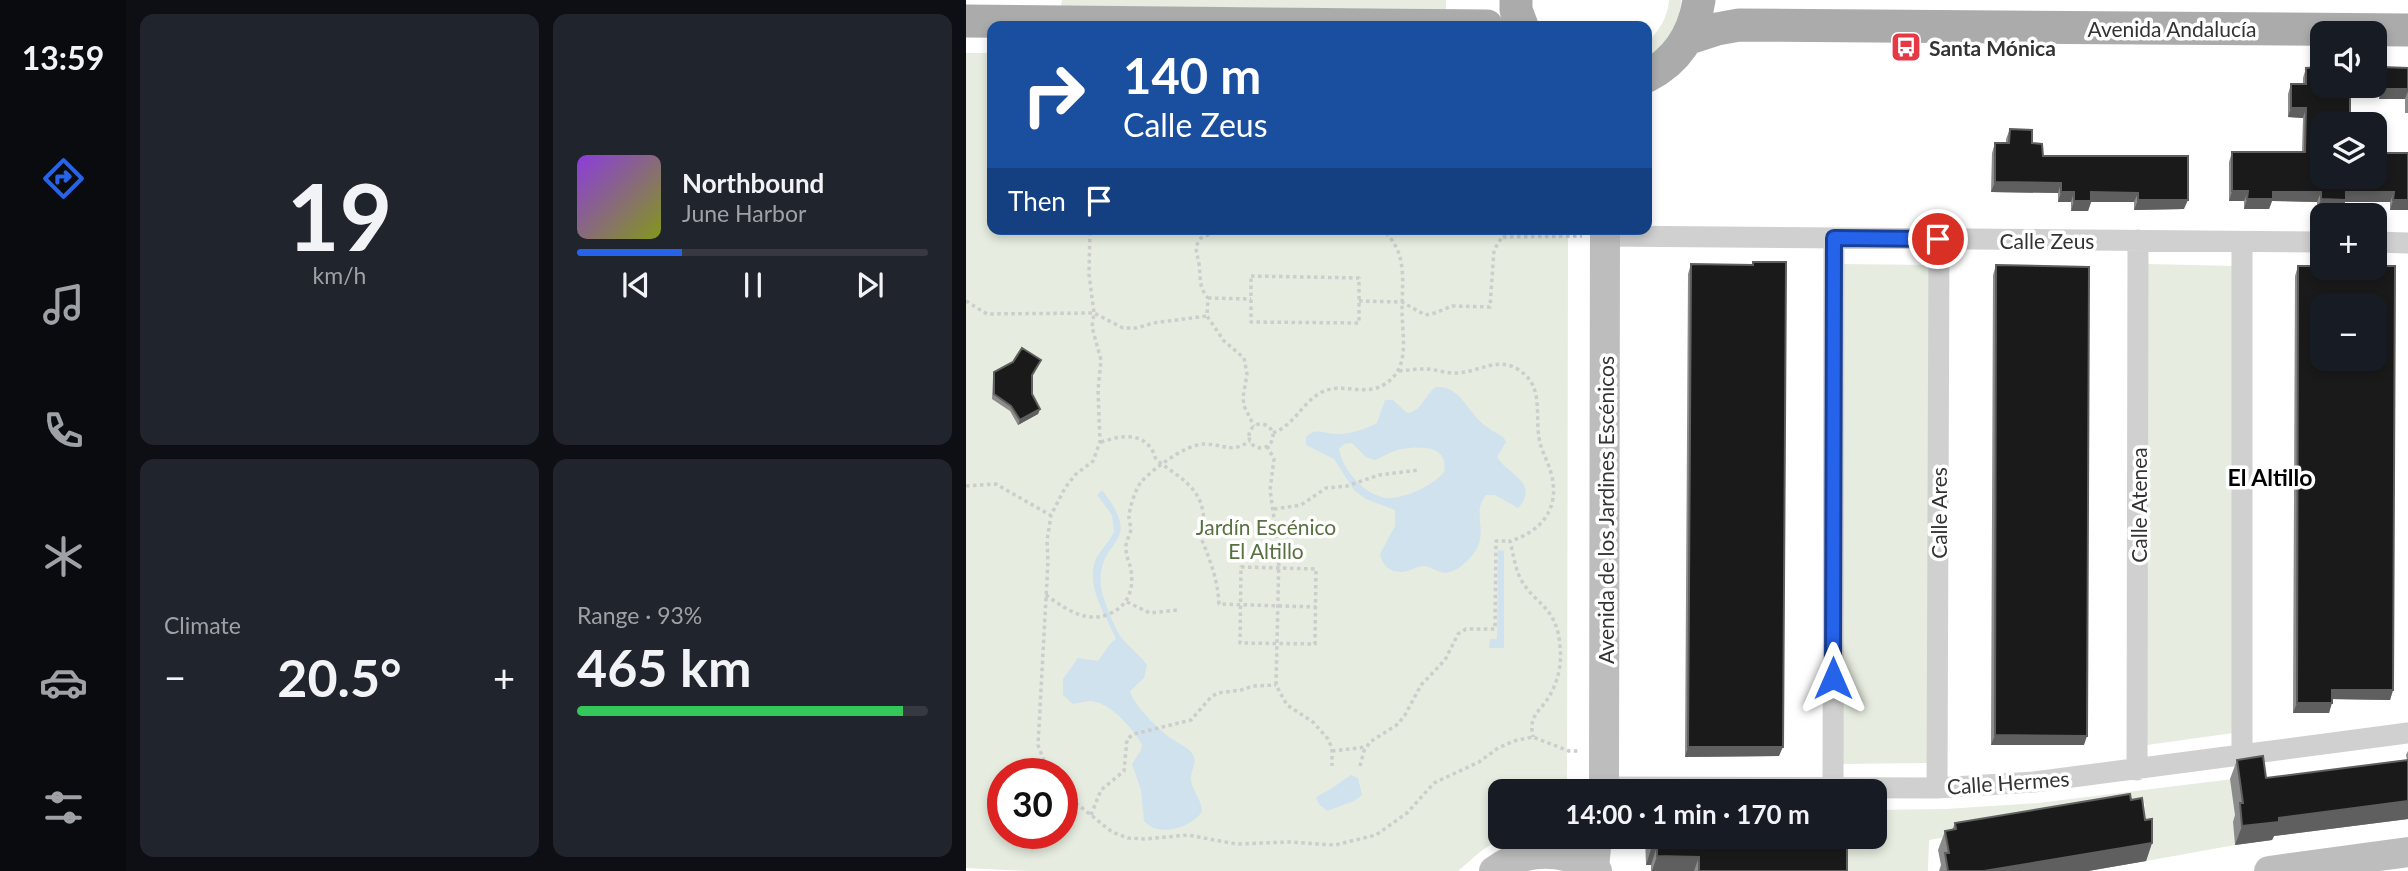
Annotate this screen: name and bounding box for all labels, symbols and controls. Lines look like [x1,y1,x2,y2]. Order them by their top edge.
street label: Avenida Andalucía [2088,16,2256,41]
map controls [2310,21,2387,371]
button: sound [2310,21,2387,98]
bus stop icon: Santa Mónica [1889,30,1923,64]
place label: Santa Mónica [1929,35,2056,60]
text: 13:59 [22,38,104,77]
text: 140 m [1123,46,1261,104]
icon: right [1008,49,1099,140]
text: Calle Zeus [1123,105,1268,144]
button: layers [2310,112,2387,189]
icon: directions [39,154,88,203]
text: 19 [287,161,392,270]
text: Northbound [682,167,824,199]
icon: arrive [1080,182,1118,220]
text: Then [1008,185,1066,217]
text: June Harbor [682,199,806,227]
button: + [2310,203,2387,280]
pin [1908,209,1968,269]
icon: arrive [1919,220,1957,258]
street label: Calle Zeus [2000,228,2094,253]
text: km/h [313,261,366,289]
icon: previous [617,266,655,304]
icon: pause [734,266,772,304]
icon: next [851,266,889,304]
icon: music [39,280,88,329]
button: − [2310,294,2387,371]
street label: Avenida de los Jardines Escénicos [1593,356,1618,664]
icon: phone [39,406,88,455]
street label: Calle Atenea [2126,447,2151,563]
district label: El Altillo [2228,463,2312,491]
street label: Calle Ares [1926,467,1951,559]
park label: Jardín Escénico El Altillo [1196,514,1336,563]
icon: climate [39,532,88,581]
text: Range · 93% [577,601,702,629]
text: Climate [164,611,241,639]
text: 465 km [577,636,751,698]
position arrow [1796,641,1870,715]
text: 20.5° [277,646,402,708]
text: − [164,654,186,700]
text: + [493,654,515,700]
icon: car [39,658,88,707]
speed limit sign: 30 [987,758,1078,849]
street label: Calle Hermes [1946,765,2070,799]
icon: filters [39,783,88,832]
text: 14:00 · 1 min · 170 m [1565,798,1810,830]

